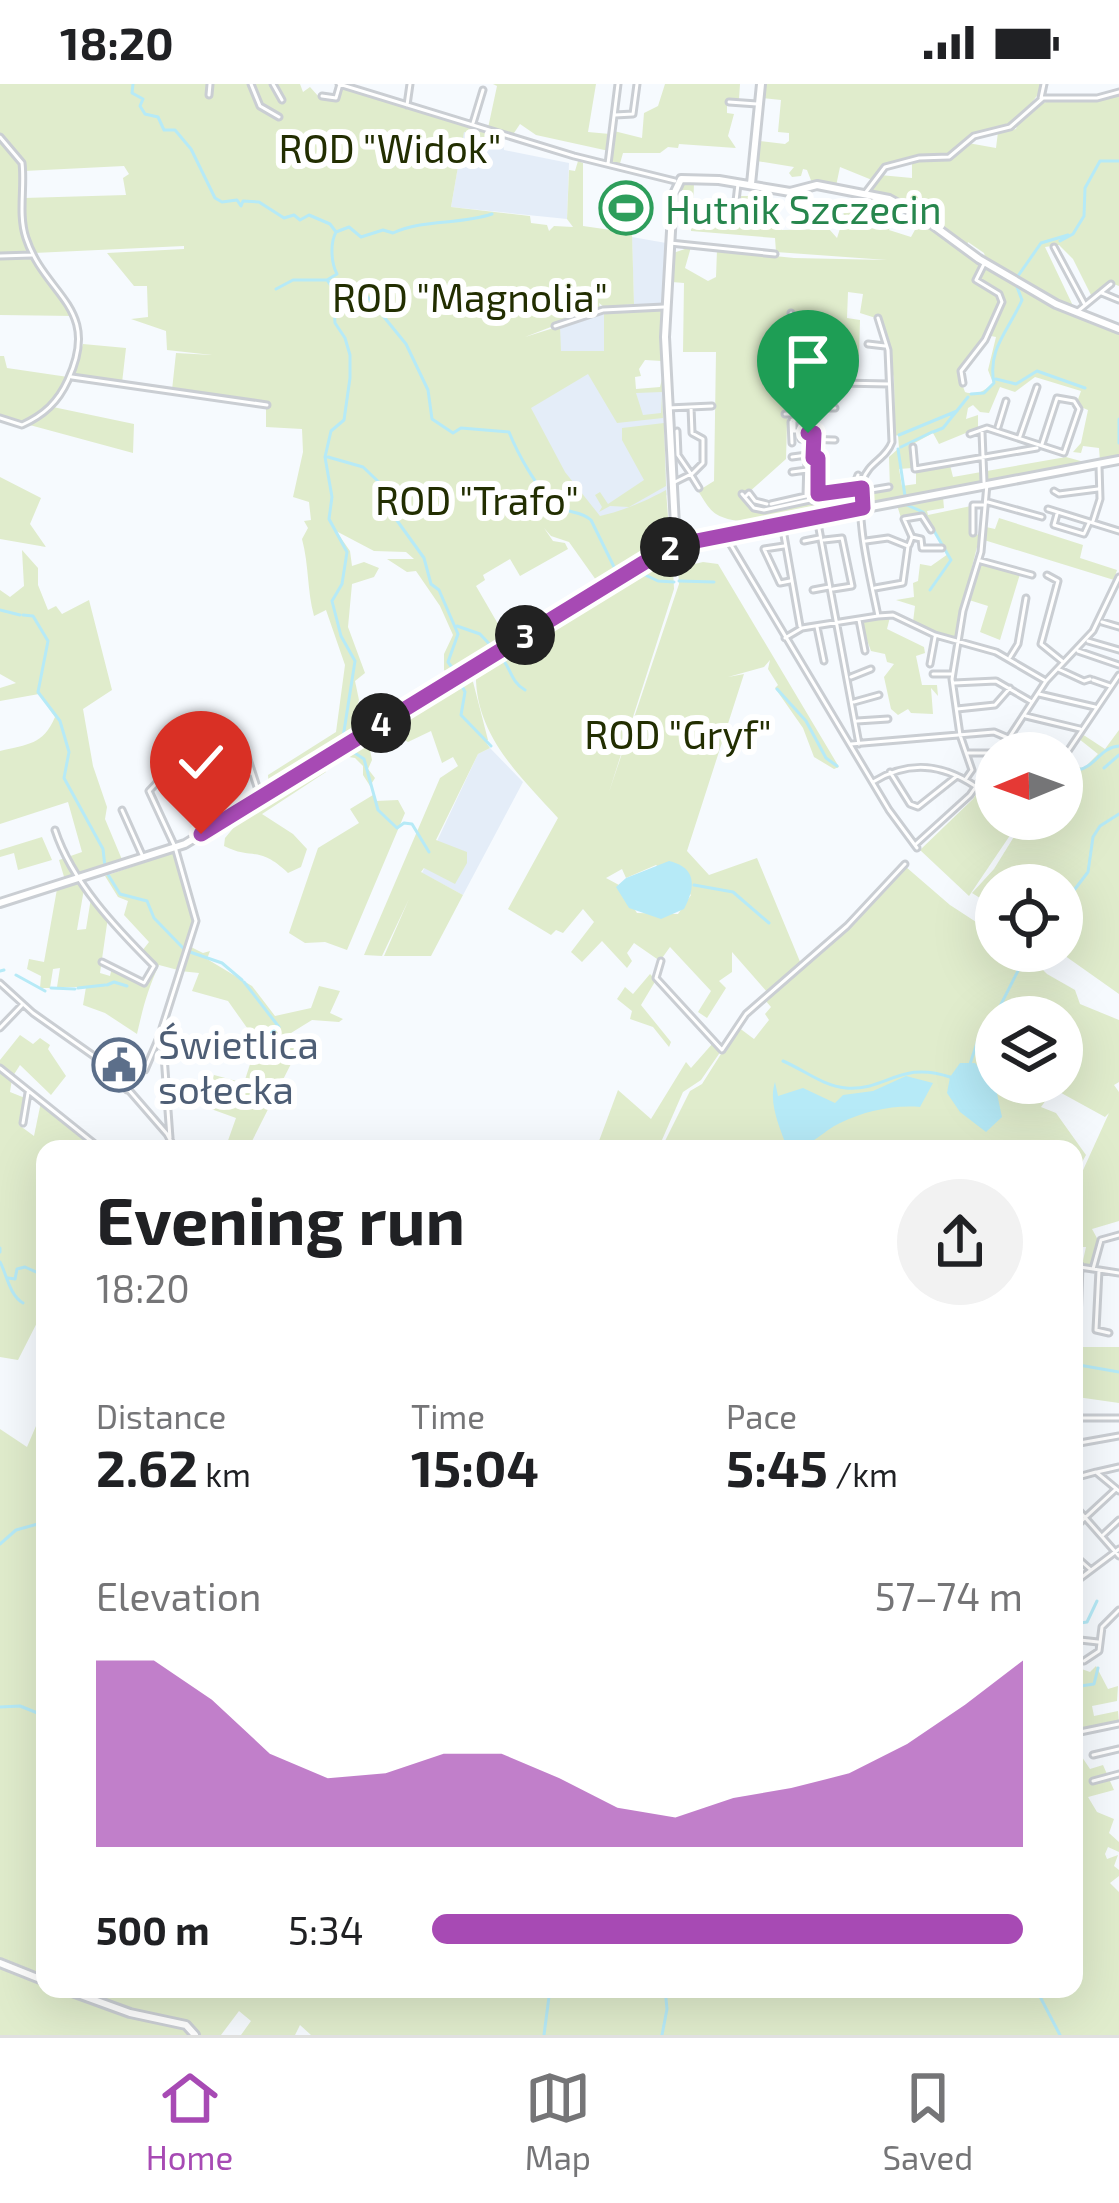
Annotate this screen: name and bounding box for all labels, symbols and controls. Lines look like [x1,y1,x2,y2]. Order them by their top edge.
text: 18:20 [60,15,174,69]
park label: ROD "Widok" [279,124,501,171]
sports icon: Hutnik Szczecin [598,180,654,236]
place label: Hutnik Szczecin [665,185,942,232]
park label: ROD "Magnolia" [332,273,608,320]
pin [757,310,859,433]
icon: arrive [775,328,841,394]
park label: ROD "Trafo" [375,476,579,523]
pin: 2 [640,517,700,577]
text: 2 [660,527,680,567]
pin: 3 [495,605,555,665]
text: 3 [516,615,534,655]
pin: 4 [351,693,411,753]
text: 4 [370,703,392,743]
park label: ROD "Gryf" [584,710,772,757]
pin [150,711,252,834]
icon: check [168,729,234,795]
north arrow [975,732,1083,840]
map controls [975,732,1083,1104]
button: locate [975,864,1083,972]
button: layers [975,996,1083,1104]
place label: Świetlica sołecka [158,1020,319,1112]
public building icon: Świetlica sołecka [91,1037,147,1093]
text: Evening run [96,1179,465,1258]
button: share [897,1179,1023,1305]
text: 18:20 [96,1264,190,1311]
text: Distance [96,1396,226,1436]
text: Time [411,1396,485,1436]
text: Pace [726,1396,797,1436]
text: 2.62 [96,1436,198,1497]
text: 15:04 [411,1436,539,1497]
text: 5:45 [726,1436,828,1497]
text: km [198,1454,251,1494]
text: /km [828,1454,898,1494]
text: Elevation [96,1572,261,1619]
text: 57–74 m [875,1572,1023,1619]
text: 500 m [96,1906,210,1953]
text: 5:34 [288,1906,364,1953]
tab: Home [146,2065,233,2177]
tab: Map [525,2065,591,2177]
tab: Saved [883,2065,973,2177]

